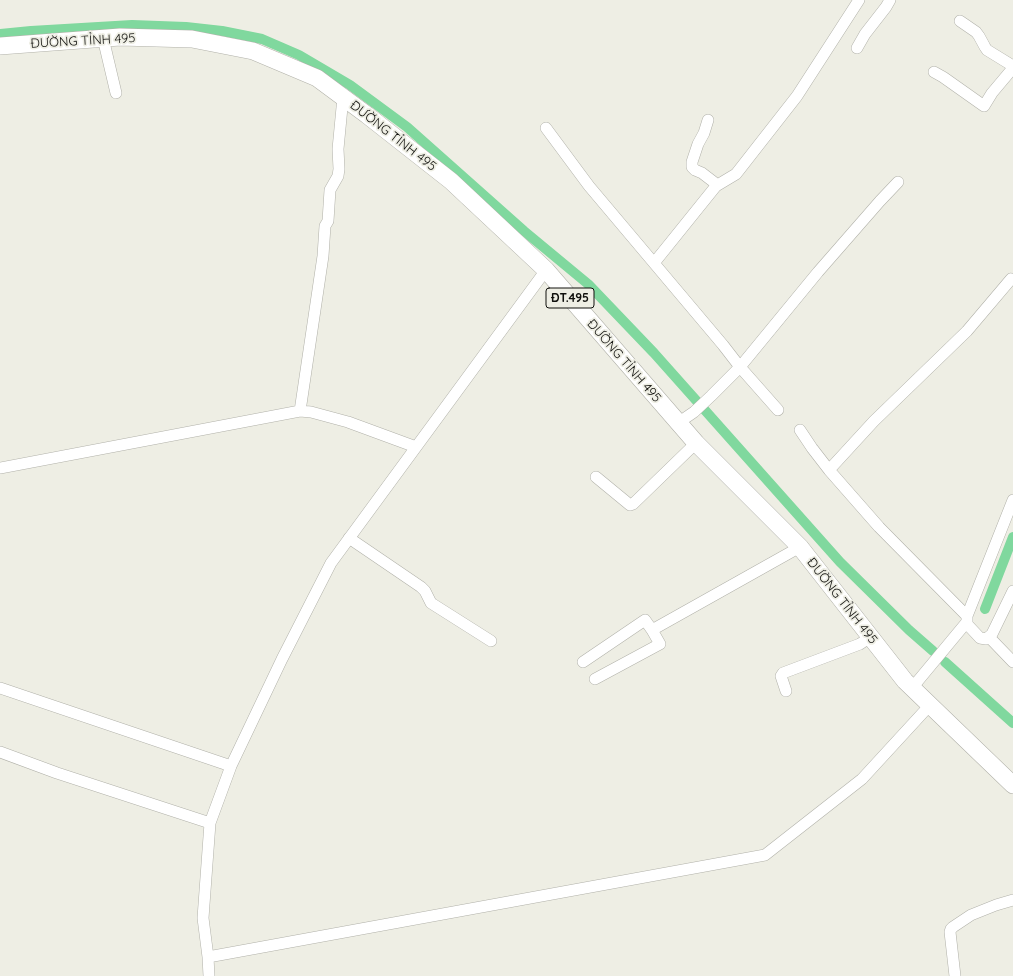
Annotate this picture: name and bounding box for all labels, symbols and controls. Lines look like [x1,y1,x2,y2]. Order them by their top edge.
street label: ĐƯỜNG TỈNH 495 [30,30,136,52]
street label: ĐƯỜNG TỈNH 495 [347,98,439,174]
road number: ĐT.495 [546,288,594,308]
street label: ĐƯỜNG TỈNH 495 [584,316,664,406]
street label: ĐƯỜNG TỈNH 495 [804,555,880,647]

